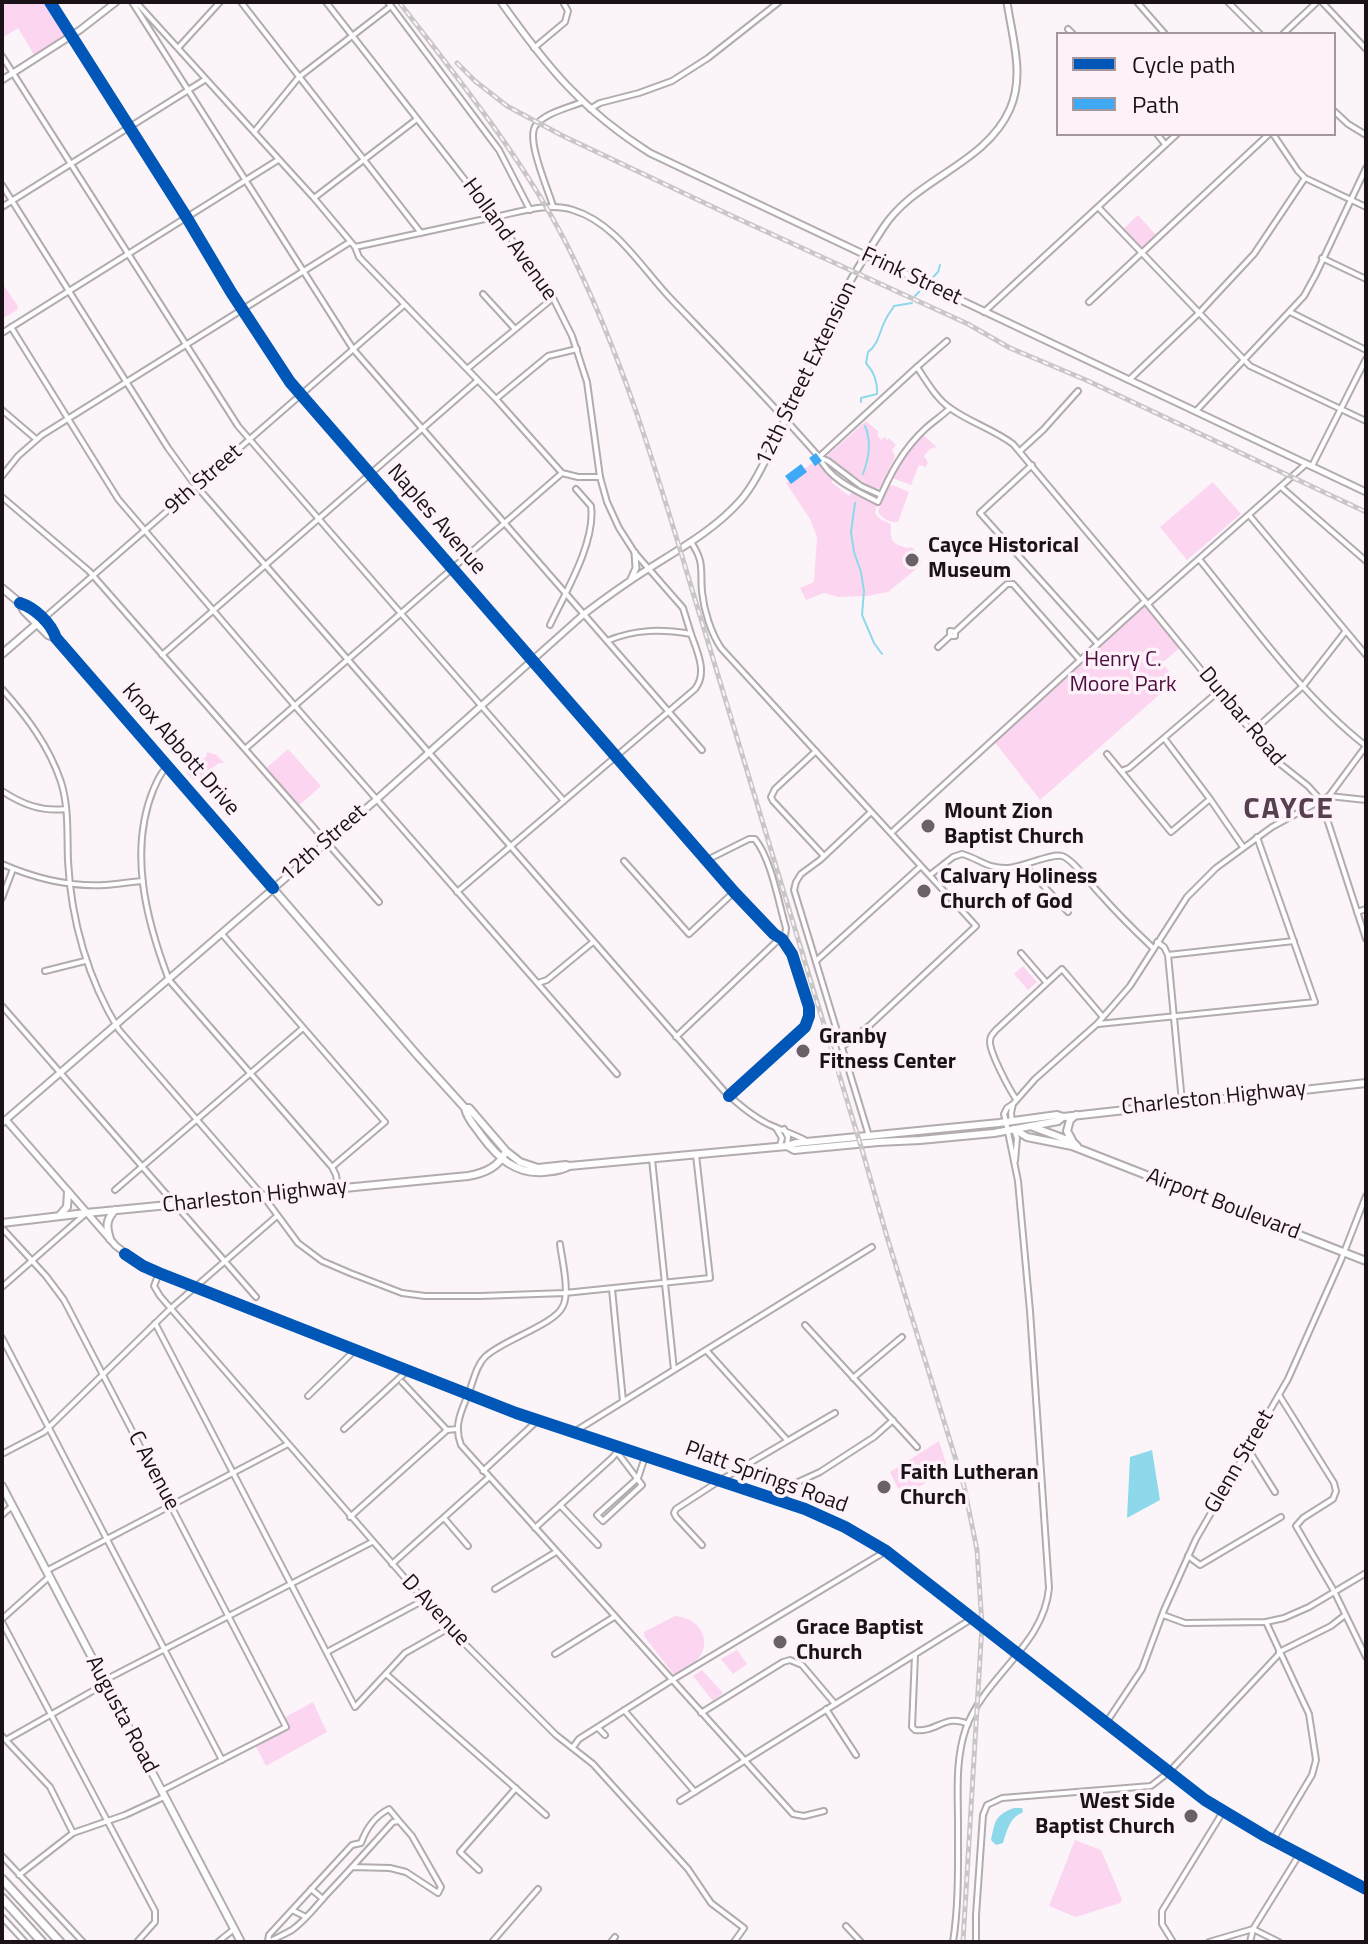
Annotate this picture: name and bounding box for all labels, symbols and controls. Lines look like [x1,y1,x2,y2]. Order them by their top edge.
legend [1056,32,1336,136]
text: Cycle path [1132,46,1235,82]
text: Path [1132,86,1179,122]
street label: Holland Avenue [456,174,562,306]
street label: Frink Street [857,242,965,312]
street label: 12th Street Extension [751,278,863,470]
street label: 9th Street [160,439,248,521]
street label: Naples Avenue [381,459,491,581]
place label: Cayce Historical Museum [928,534,1079,586]
marker: Cayce Historical Museum [903,551,921,569]
park label: Henry C. Moore Park [1069,648,1177,700]
street label: Dunbar Road [1192,662,1290,772]
street label: Knox Abbott Drive [115,678,245,822]
district label: CAYCE [1243,793,1335,829]
street label: 12th Street [275,799,373,889]
place label: Mount Zion Baptist Church [944,800,1084,852]
marker: Mount Zion Baptist Church [919,817,937,835]
place label: Calvary Holiness Church of God [940,865,1097,916]
marker: Calvary Holiness Church of God [915,882,933,900]
place label: Granby Fitness Center [819,1025,956,1076]
marker: Granby Fitness Center [794,1042,812,1060]
street label: Charleston Highway [1120,1076,1308,1122]
street label: Airport Boulevard [1143,1164,1303,1246]
street label: Charleston Highway [161,1174,349,1220]
street label: Glenn Street [1200,1406,1280,1518]
street label: C Avenue [121,1427,185,1515]
street label: Platt Springs Road [681,1436,851,1520]
place label: Faith Lutheran Church [900,1461,1039,1512]
marker: Faith Lutheran Church [875,1478,893,1496]
street label: D Avenue [395,1570,475,1652]
place label: Grace Baptist Church [796,1616,923,1668]
marker: Grace Baptist Church [771,1633,789,1651]
street label: Augusta Road [79,1652,163,1778]
place label: West Side Baptist Church [1035,1790,1175,1842]
marker: West Side Baptist Church [1182,1807,1200,1825]

